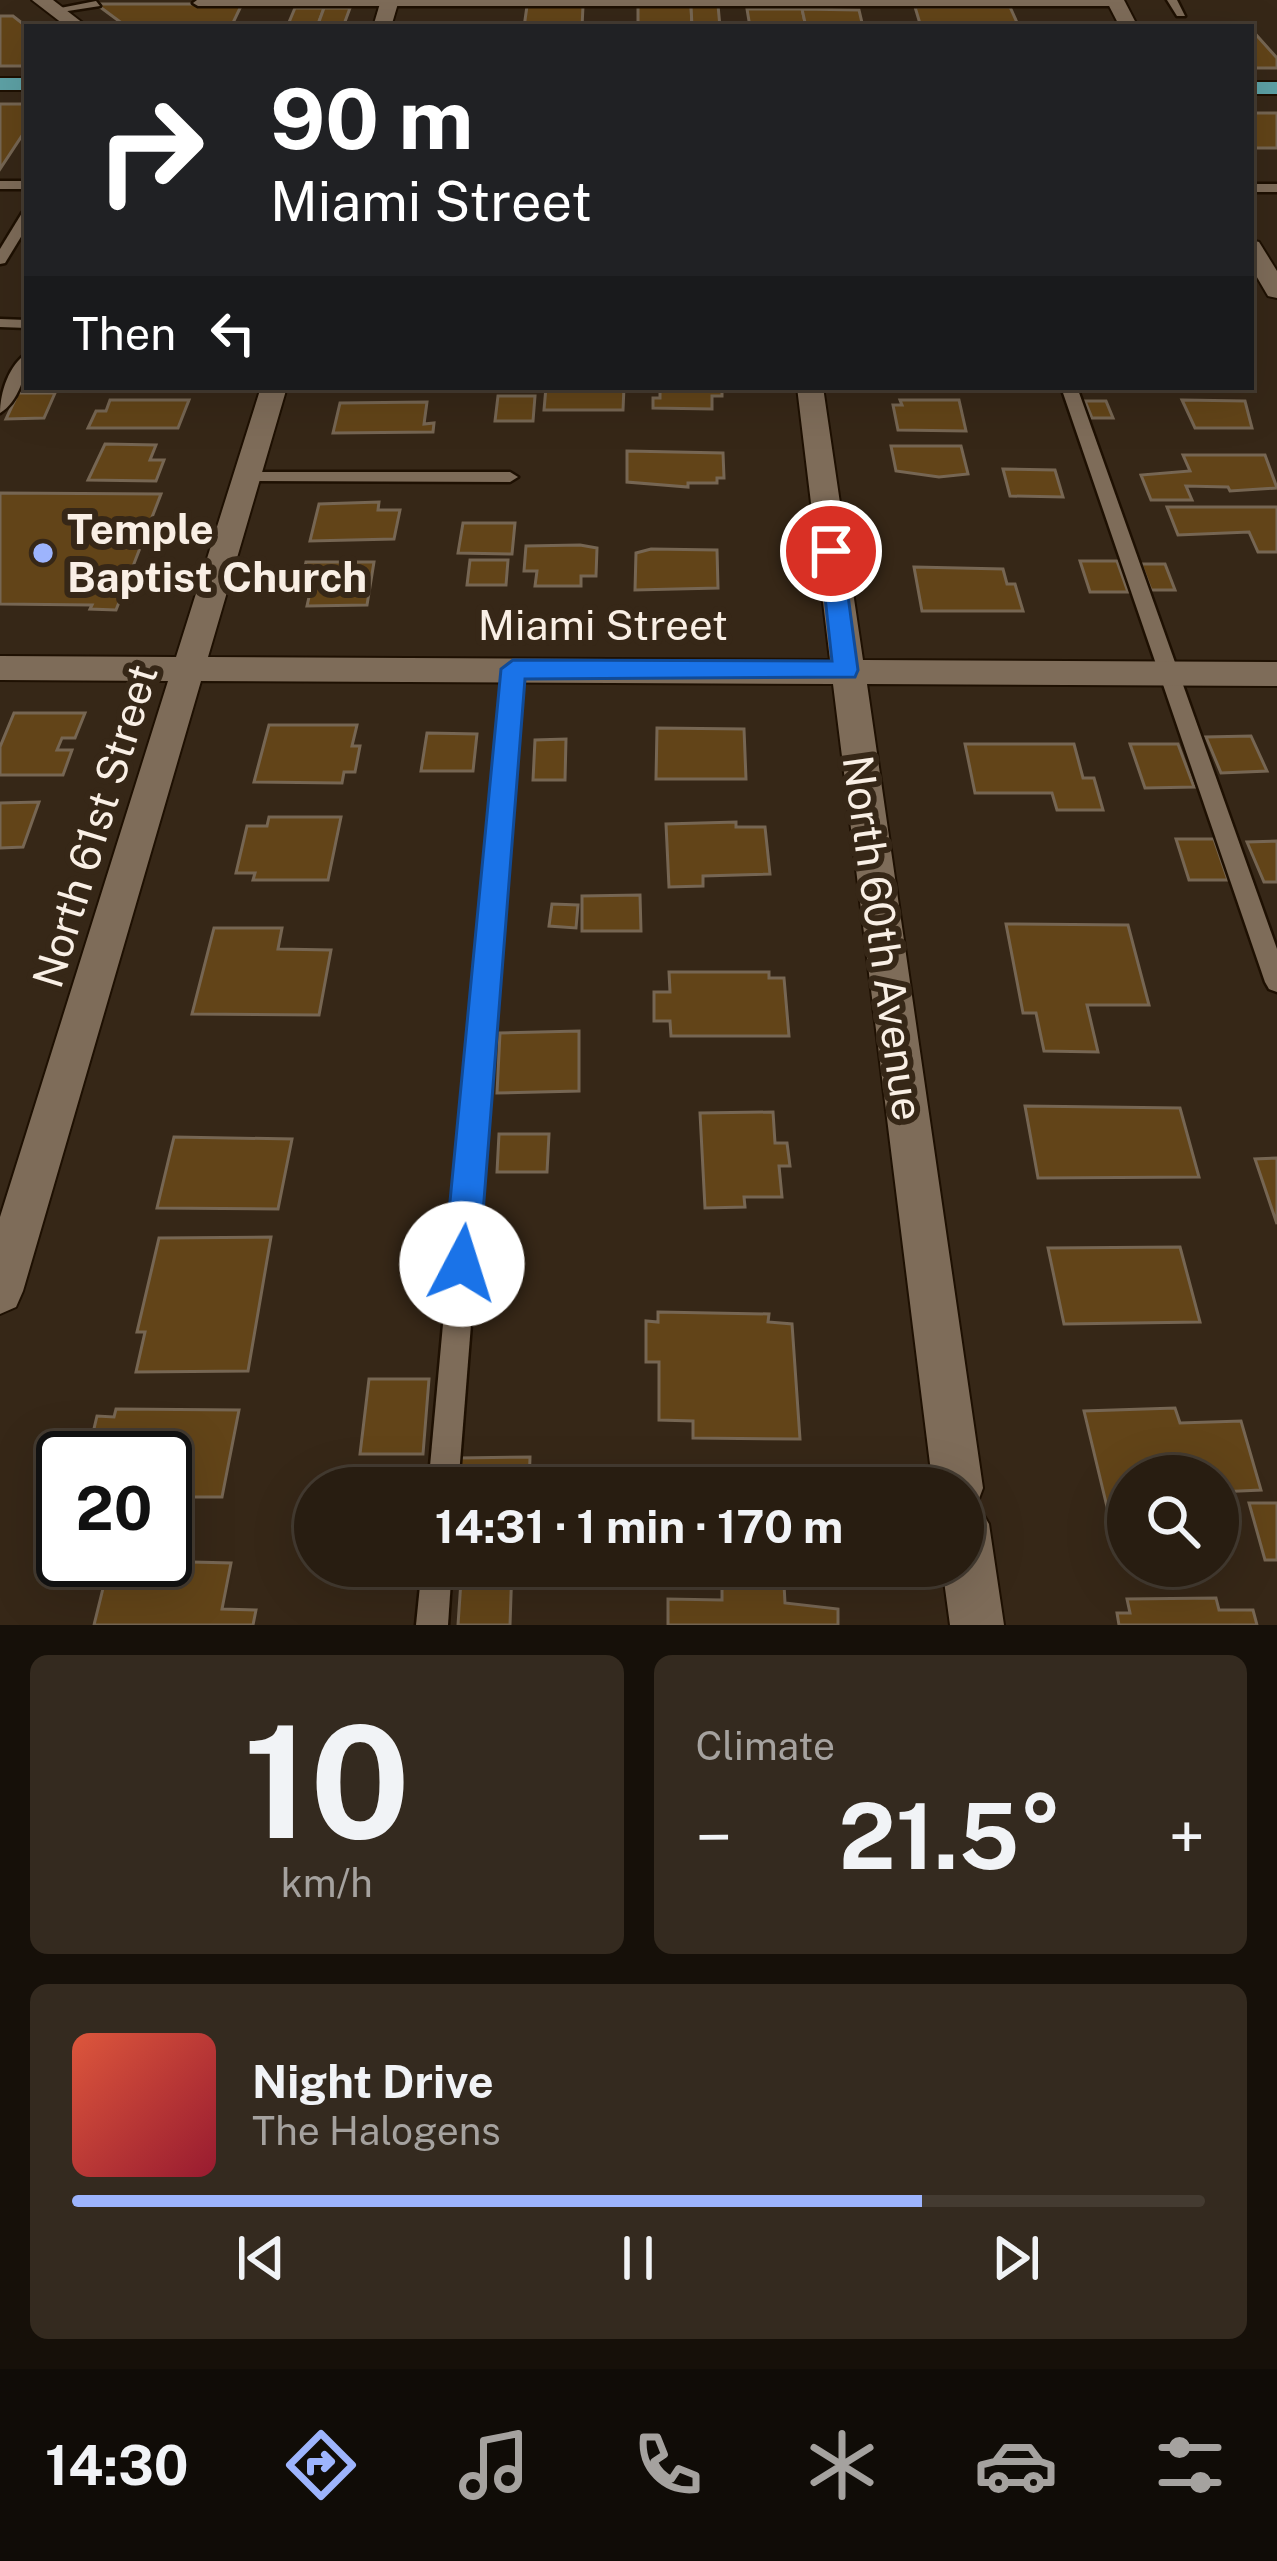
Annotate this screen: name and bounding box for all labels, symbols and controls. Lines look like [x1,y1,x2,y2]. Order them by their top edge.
text: 90 m [270,69,473,168]
icon: right [72,72,228,228]
text: Miami Street [270,170,592,233]
icon: left [200,300,266,366]
text: Then [72,307,176,360]
pin [780,500,882,602]
place label: Temple Baptist Church [67,504,367,601]
icon: arrive [798,518,864,584]
marker: Temple Baptist Church [30,540,56,566]
street label: Miami Street [478,600,728,649]
street label: North 61st Street [22,659,167,993]
street label: North 60th Avenue [834,752,933,1124]
position arrow [399,1201,525,1327]
speed limit sign: 20 [36,1431,192,1587]
map controls [1107,1455,1239,1587]
button: search [1107,1455,1239,1587]
text: 14:31 · 1 min · 170 m [435,1500,843,1553]
text: 10 [243,1690,410,1873]
text: Climate [696,1723,835,1769]
text: 21.5° [839,1783,1062,1889]
text: − [696,1798,732,1876]
text: + [1168,1798,1205,1876]
text: km/h [281,1860,373,1906]
text: Night Drive [252,2055,494,2108]
text: The Halogens [252,2108,501,2154]
icon: previous [228,2225,294,2291]
icon: pause [605,2225,671,2291]
icon: next [983,2225,1049,2291]
icon: directions [279,2423,363,2507]
icon: music [452,2423,536,2507]
icon: phone [626,2423,710,2507]
icon: climate [800,2423,884,2507]
icon: car [974,2423,1058,2507]
icon: filters [1148,2423,1232,2507]
text: 14:30 [45,2434,189,2497]

